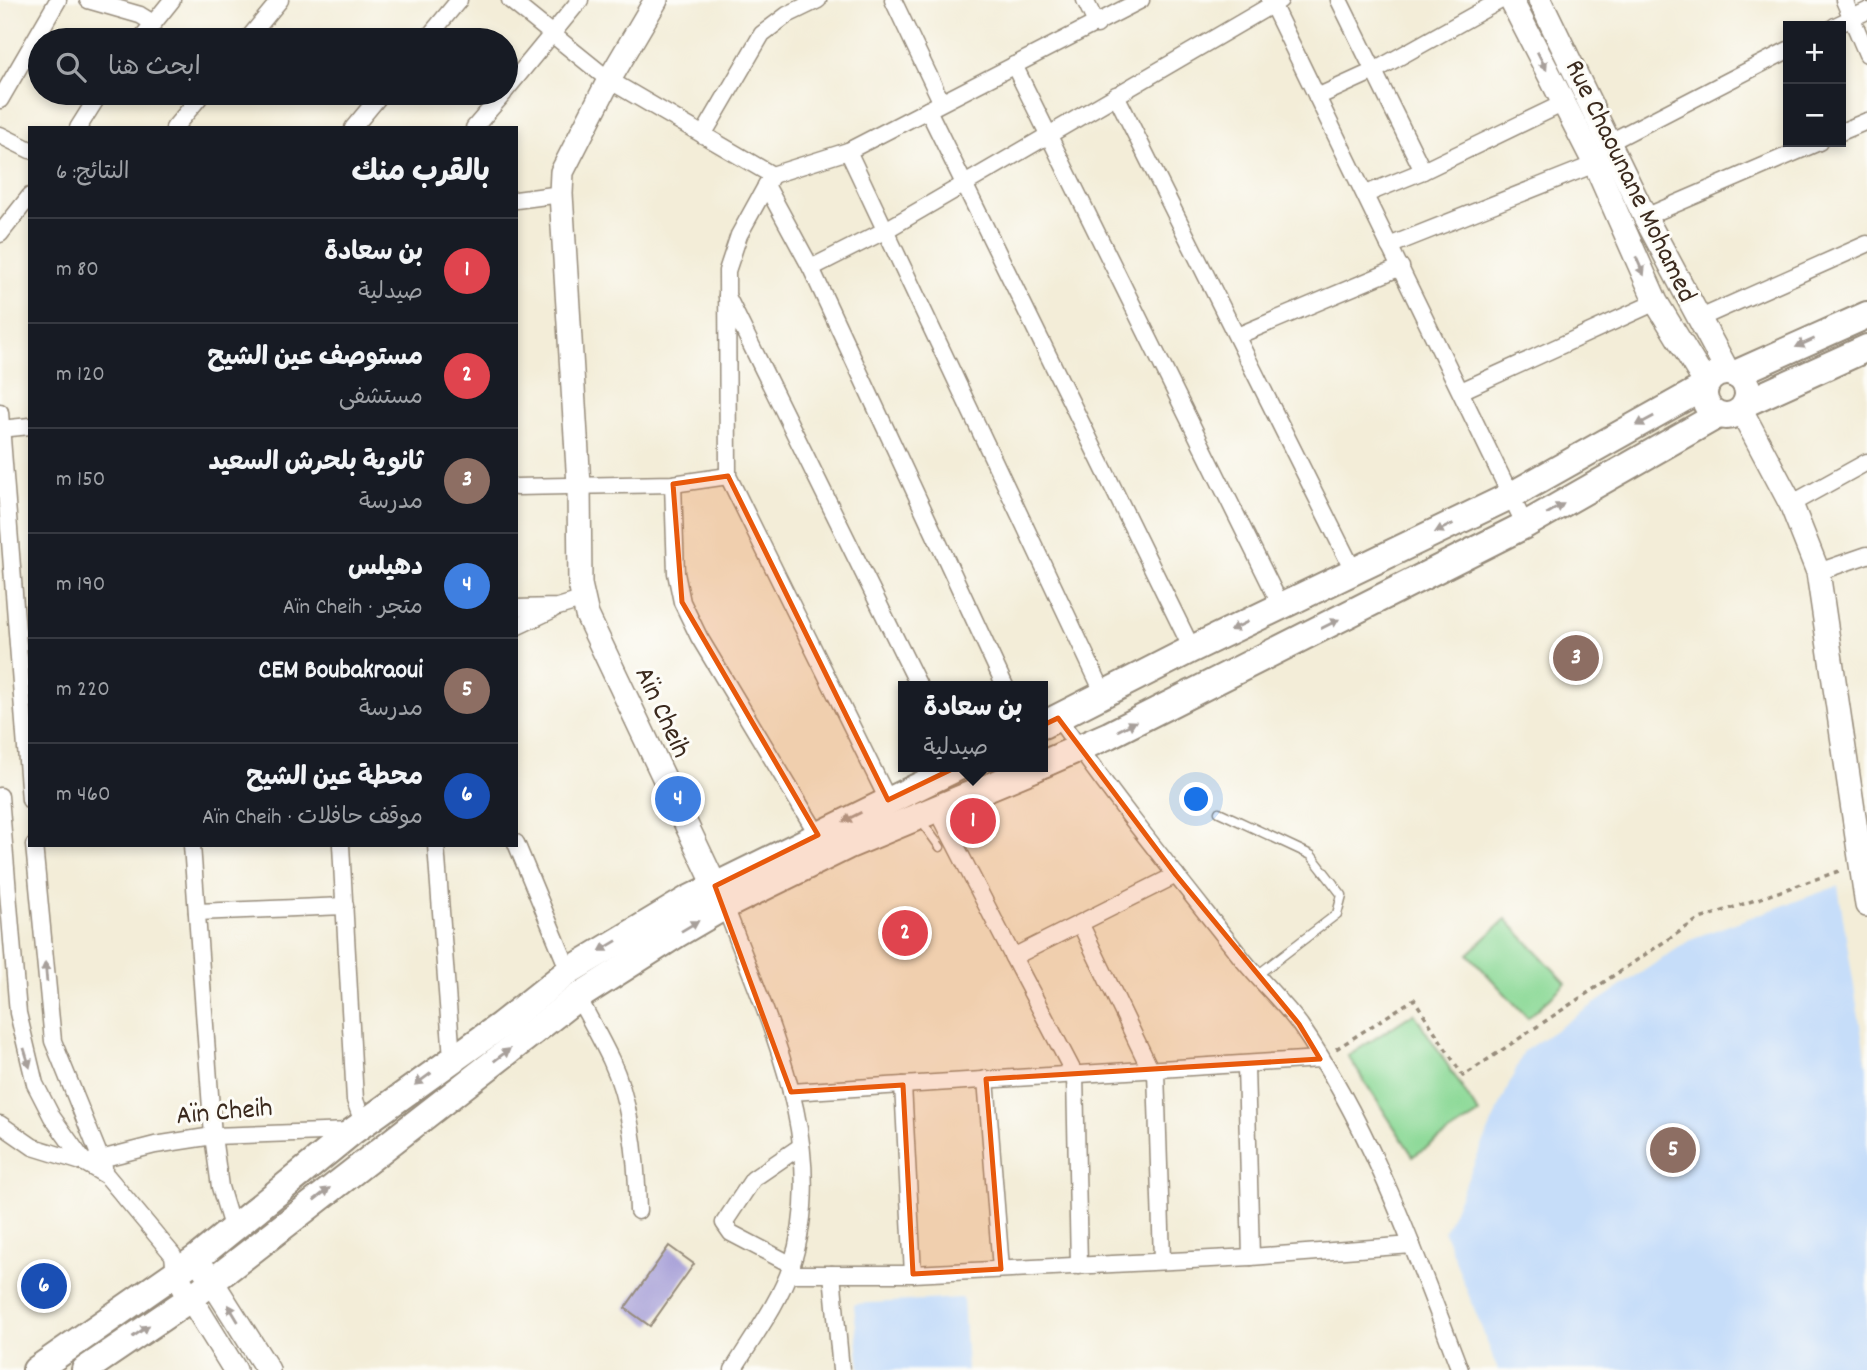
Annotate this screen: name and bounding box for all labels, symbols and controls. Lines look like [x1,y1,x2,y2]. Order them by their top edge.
map controls [1783,21,1846,147]
button: + [1783,21,1846,84]
search box [28,28,518,105]
icon: search [52,48,90,86]
text: ابحث هنا [108,50,201,87]
one-way arrow [1537,51,1548,71]
street label: Rue Chaounane Mohamed [1552,54,1705,311]
button: − [1783,84,1846,147]
text: بالقرب منك [352,153,490,196]
text: النتائج: 6 [56,157,129,190]
text: بن سعادة [324,235,423,272]
text: 80 m [56,254,99,287]
text: 1 [464,254,470,287]
one-way arrow [1634,256,1646,276]
text: صيدلية [358,277,423,310]
one-way arrow [1794,338,1815,349]
text: مستوصف عين الشيح [207,340,423,377]
text: 120 m [56,359,105,392]
text: 2 [462,359,472,392]
text: مستشفى [339,382,423,415]
one-way arrow [1635,415,1655,427]
text: ثانوية بلحرش السعيد [208,445,423,482]
text: 150 m [56,464,105,497]
text: 3 [462,464,472,497]
text: مدرسة [359,487,423,520]
one-way arrow [1545,502,1564,515]
one-way arrow [1434,522,1454,533]
text: دهيلس [348,550,423,587]
text: 190 m [56,569,105,602]
text: 4 [462,569,472,602]
text: متجر · Aïn Cheih [283,592,423,625]
one-way arrow [1321,618,1341,630]
one-way arrow [1229,620,1249,632]
pin: 3 [1553,632,1599,684]
text: CEM Boubakraoui [259,653,423,690]
street label: Aïn Cheih [622,661,699,765]
text: 220 m [56,674,110,707]
text: 5 [462,674,472,707]
popup [898,681,1048,772]
text: بن سعادة [924,691,1022,728]
text: مدرسة [359,694,423,727]
one-way arrow [1117,721,1137,732]
text: صيدلية [924,733,988,766]
text: محطة عين الشيح [246,760,423,797]
pin: 4 [655,773,701,825]
text: 460 m [56,779,110,812]
text: 6 [461,779,473,812]
your location [1179,782,1213,816]
pin: 1 [950,795,996,847]
text: موقف حافلات · Aïn Cheih [202,802,423,835]
one-way arrow [842,811,862,823]
pin: 2 [882,907,928,959]
one-way arrow [680,920,699,933]
one-way arrow [598,940,617,952]
one-way arrow [40,961,51,983]
one-way arrow [23,1048,33,1069]
one-way arrow [493,1048,511,1063]
one-way arrow [414,1072,433,1086]
street label: Aïn Cheih [175,1090,274,1138]
pin: 5 [1650,1124,1696,1176]
one-way arrow [313,1187,331,1201]
pin: 6 [21,1260,67,1312]
one-way arrow [227,1304,239,1323]
one-way arrow [132,1324,150,1338]

